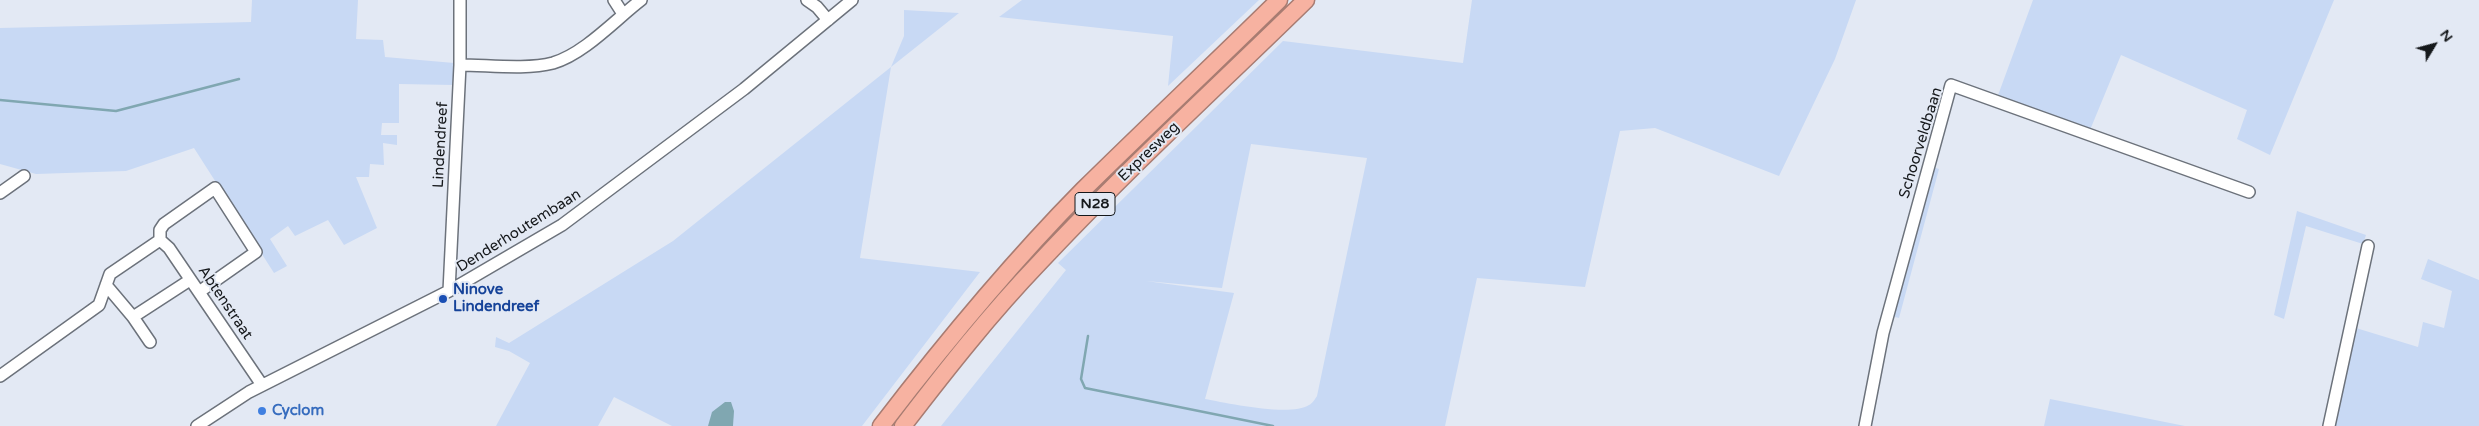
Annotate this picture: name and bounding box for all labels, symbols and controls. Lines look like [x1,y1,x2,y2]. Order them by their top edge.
north arrow [2409,20,2459,70]
text: N [2436,26,2457,45]
street label: Schoorveldbaan [1896,85,1946,201]
street label: Lindendreef [430,101,452,189]
street label: Expresweg [1115,118,1183,186]
street label: Denderhoutembaan [454,185,584,277]
road number: N28 [1075,192,1115,215]
street label: Abtenstraat [194,263,256,343]
place label: Ninove Lindendreef [453,281,539,316]
marker: Ninove Lindendreef [437,293,449,305]
place label: Cyclom [272,402,324,420]
marker: Cyclom [256,405,268,417]

